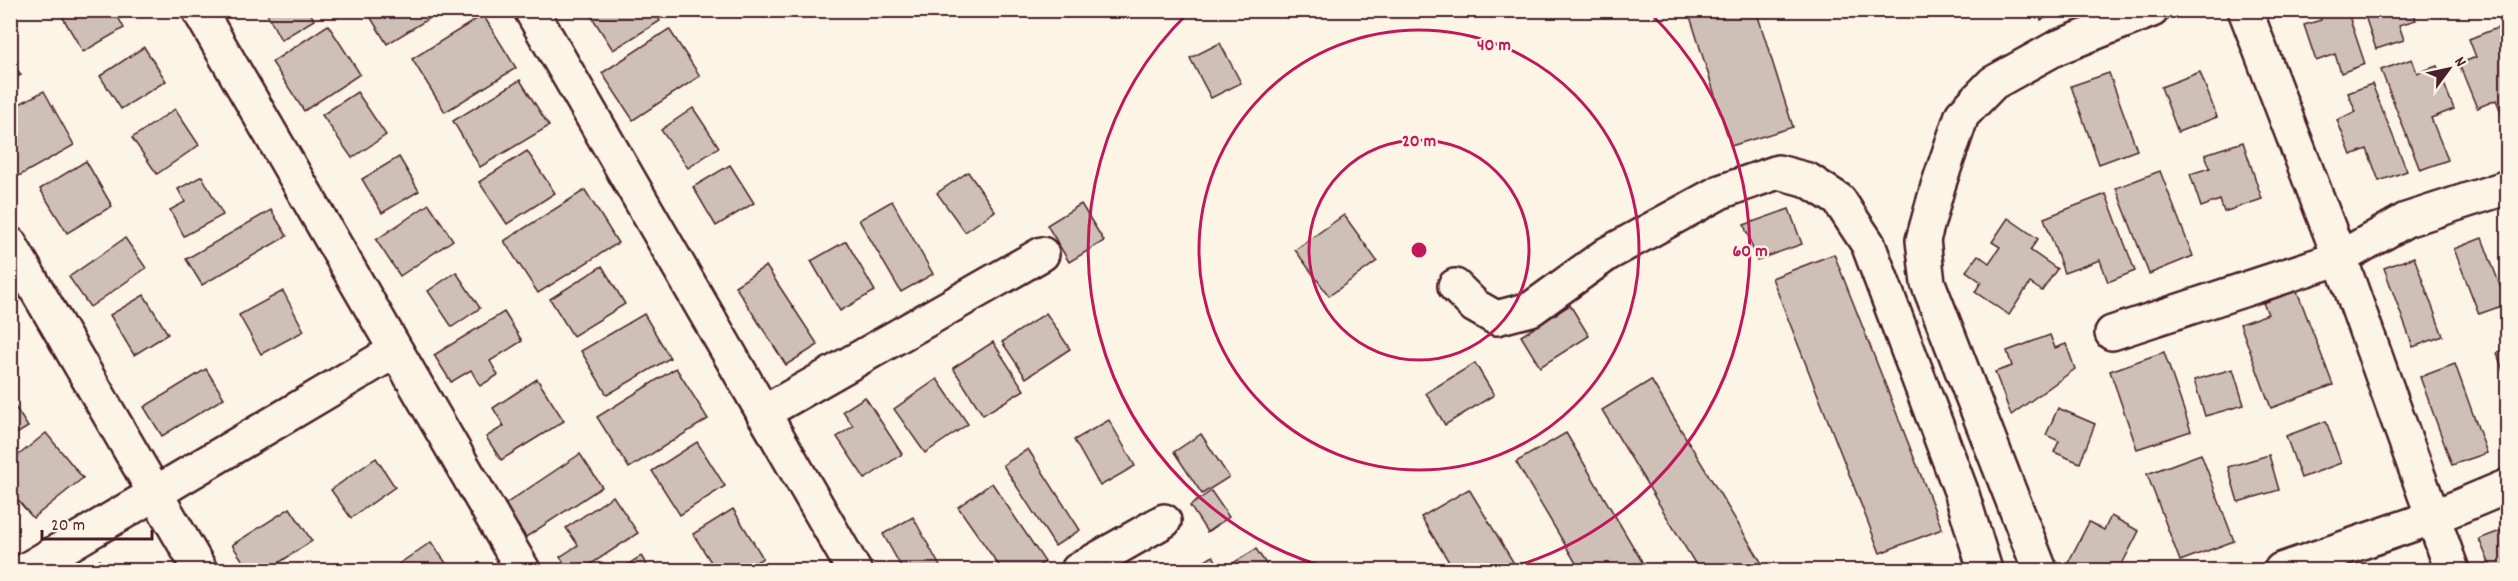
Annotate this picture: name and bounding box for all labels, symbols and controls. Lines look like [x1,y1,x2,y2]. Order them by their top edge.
text: 40 m [1477,34,1511,59]
north arrow [2419,39,2479,99]
text: N [2448,53,2471,72]
text: 20 m [1402,130,1436,155]
centre of rings [1409,240,1429,260]
text: 60 m [1732,240,1768,265]
scale bar [42,503,152,541]
text: 20 m [51,514,85,539]

